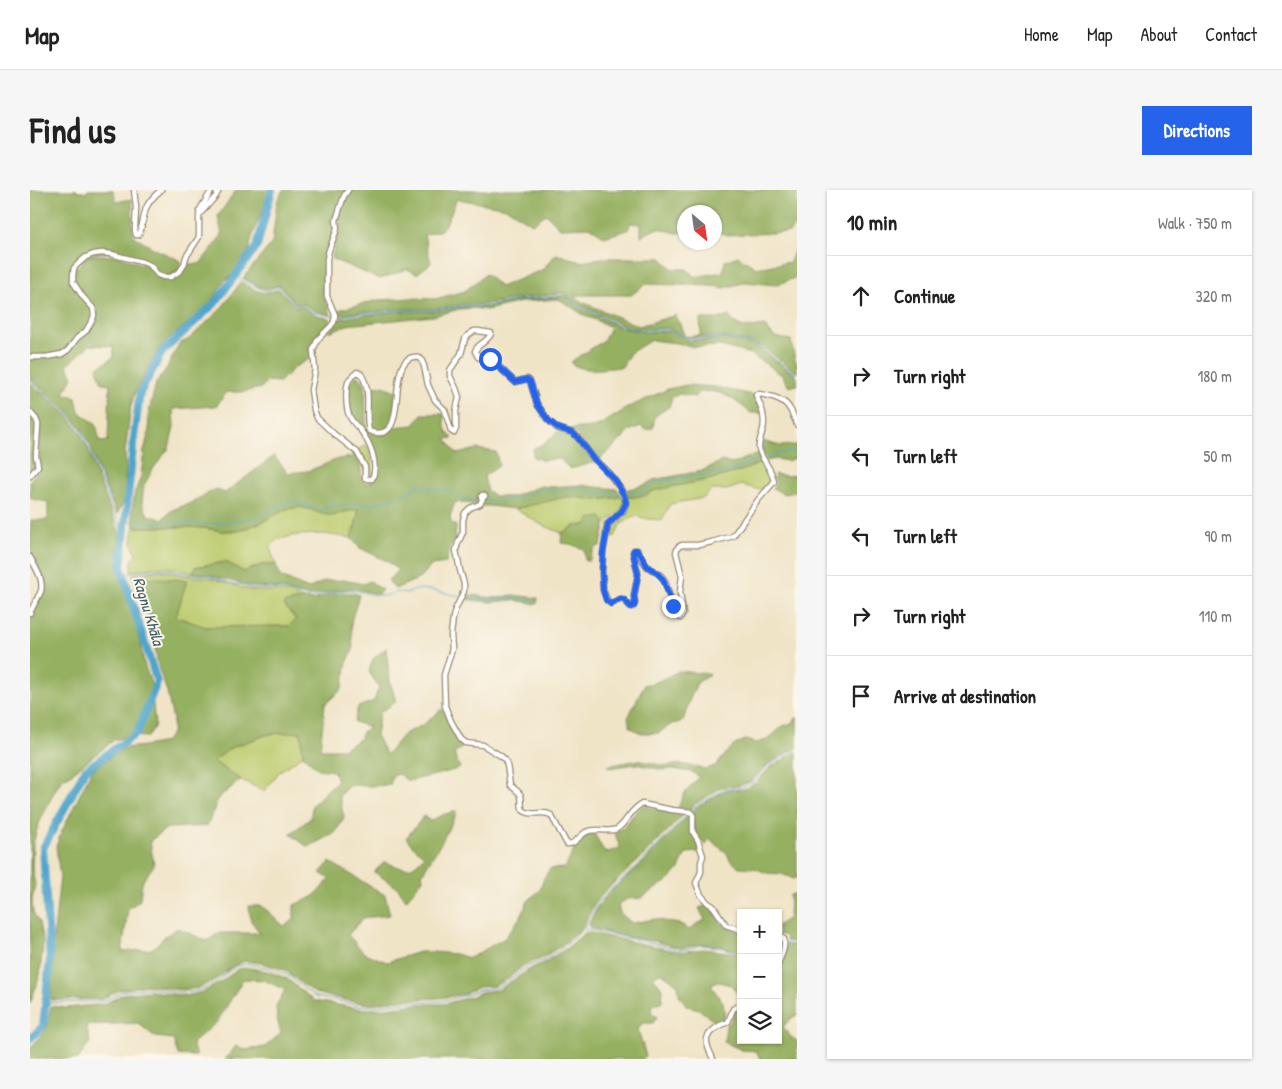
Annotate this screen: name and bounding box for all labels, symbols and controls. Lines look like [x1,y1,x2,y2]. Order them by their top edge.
text: Map [25,19,59,51]
text: Home [1024,22,1059,47]
text: Map [1087,22,1112,47]
text: About [1140,22,1177,47]
text: Contact [1205,22,1257,47]
button: Directions [1142,106,1252,155]
text: Find us [30,107,116,154]
north arrow [677,205,722,250]
text: 10 min [847,208,897,237]
text: Walk · 750 m [1158,212,1232,234]
icon: ahead [847,282,875,310]
text: Continue [894,283,955,309]
text: 320 m [1196,285,1232,307]
route start [479,348,502,371]
icon: right [847,362,875,390]
text: Turn right [894,363,965,389]
text: 180 m [1198,365,1232,387]
icon: left [847,442,875,470]
text: Turn left [894,443,957,469]
text: 50 m [1204,445,1232,467]
icon: left [847,522,875,550]
text: Turn left [894,523,957,549]
text: 90 m [1204,525,1232,547]
water label: Ragnu Khāla [128,574,170,649]
route end [662,595,685,618]
icon: right [847,602,875,630]
text: Turn right [894,603,965,629]
text: 110 m [1199,605,1232,627]
icon: arrive [847,682,875,710]
text: Arrive at destination [894,683,1036,709]
map controls [737,909,782,1044]
button: + [737,909,782,954]
button: − [737,954,782,999]
button: layers [737,999,782,1044]

